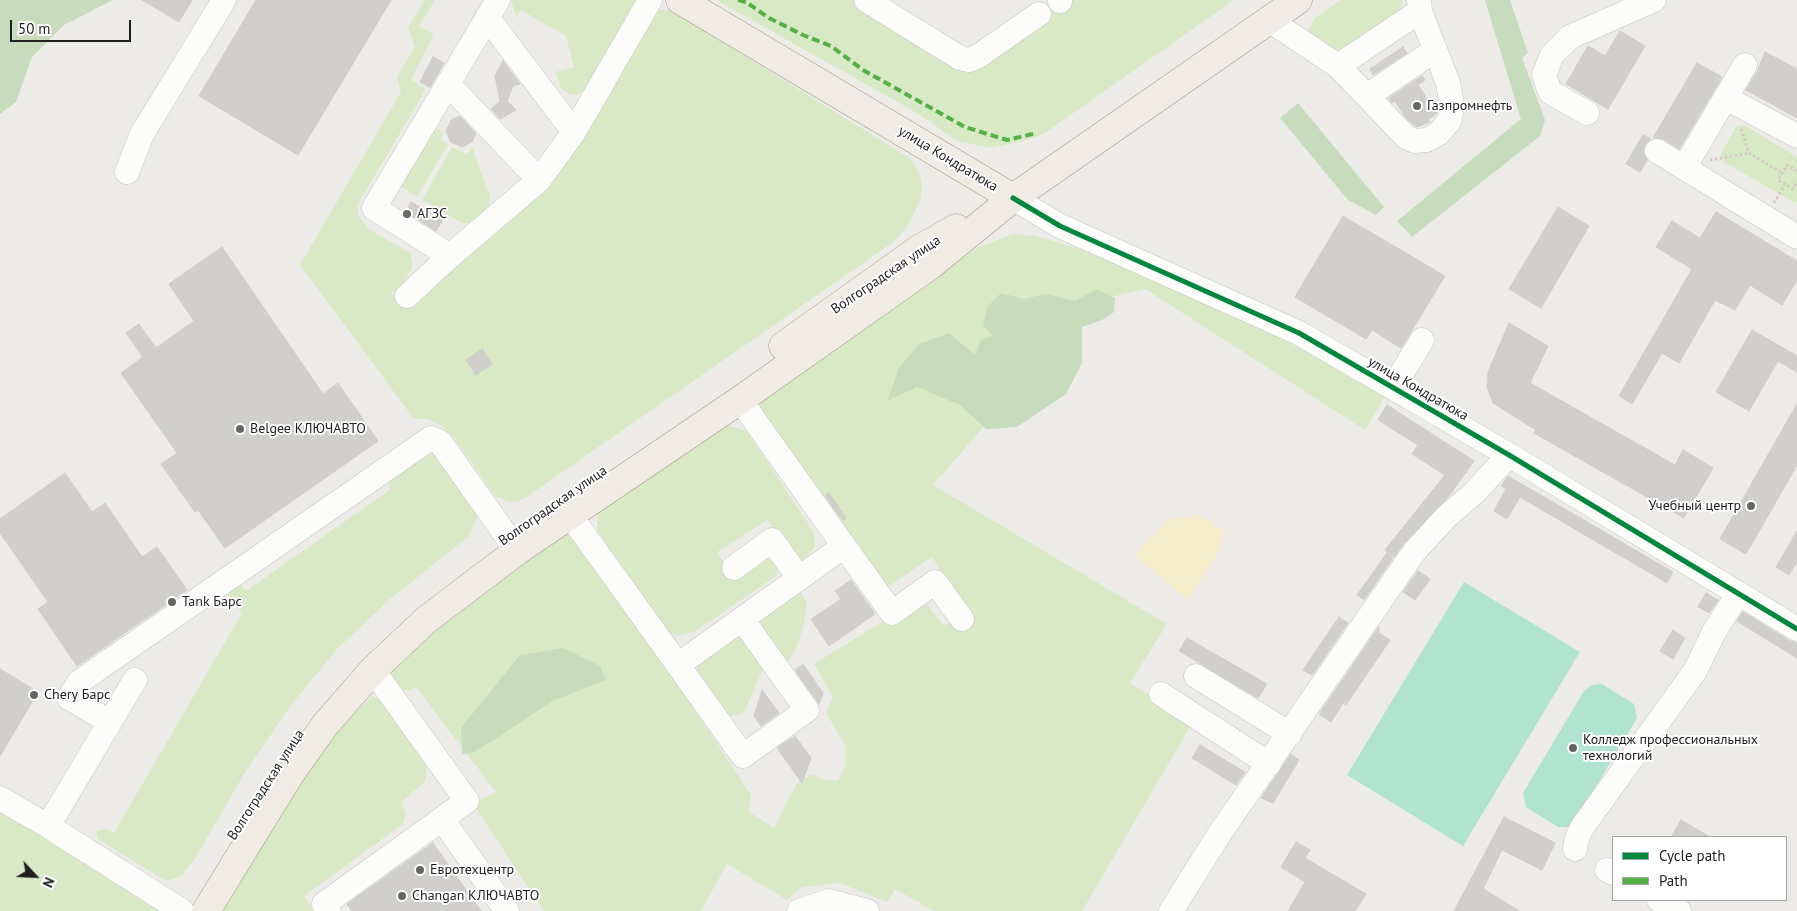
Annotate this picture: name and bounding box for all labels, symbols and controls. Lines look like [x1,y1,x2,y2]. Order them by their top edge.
scale bar [12,10,134,42]
text: 50 m [18,19,51,38]
place label: Газпромнефть [1427,98,1512,114]
marker: Газпромнефть [1411,100,1423,112]
street label: улица Кондратюка [895,123,1001,195]
place label: АГЗС [417,206,447,222]
marker: АГЗС [401,208,413,220]
street label: Волгоградская улица [828,232,944,318]
street label: улица Кондратюка [1365,353,1471,425]
place label: Belgee КЛЮЧАВТО [250,421,366,437]
marker: Belgee КЛЮЧАВТО [234,423,246,435]
street label: Волгоградская улица [496,462,610,550]
place label: Учебный центр [1648,498,1741,514]
marker: Учебный центр [1745,500,1757,512]
place label: Tank Барс [182,594,242,610]
marker: Tank Барс [166,596,178,608]
place label: Chery Барс [44,687,110,703]
marker: Chery Барс [28,689,40,701]
street label: Волгоградская улица [224,727,308,843]
place label: Колледж профессиональных технологий [1583,732,1758,764]
marker: Колледж профессиональных технологий [1567,742,1579,754]
legend [1612,836,1787,901]
text: Cycle path [1659,846,1725,865]
north arrow [10,851,60,901]
place label: Евротехцентр [430,862,514,878]
marker: Евротехцентр [414,864,426,876]
text: Path [1659,871,1688,890]
text: N [38,874,59,890]
place label: Changan КЛЮЧАВТО [412,888,539,904]
marker: Changan КЛЮЧАВТО [396,890,408,902]

